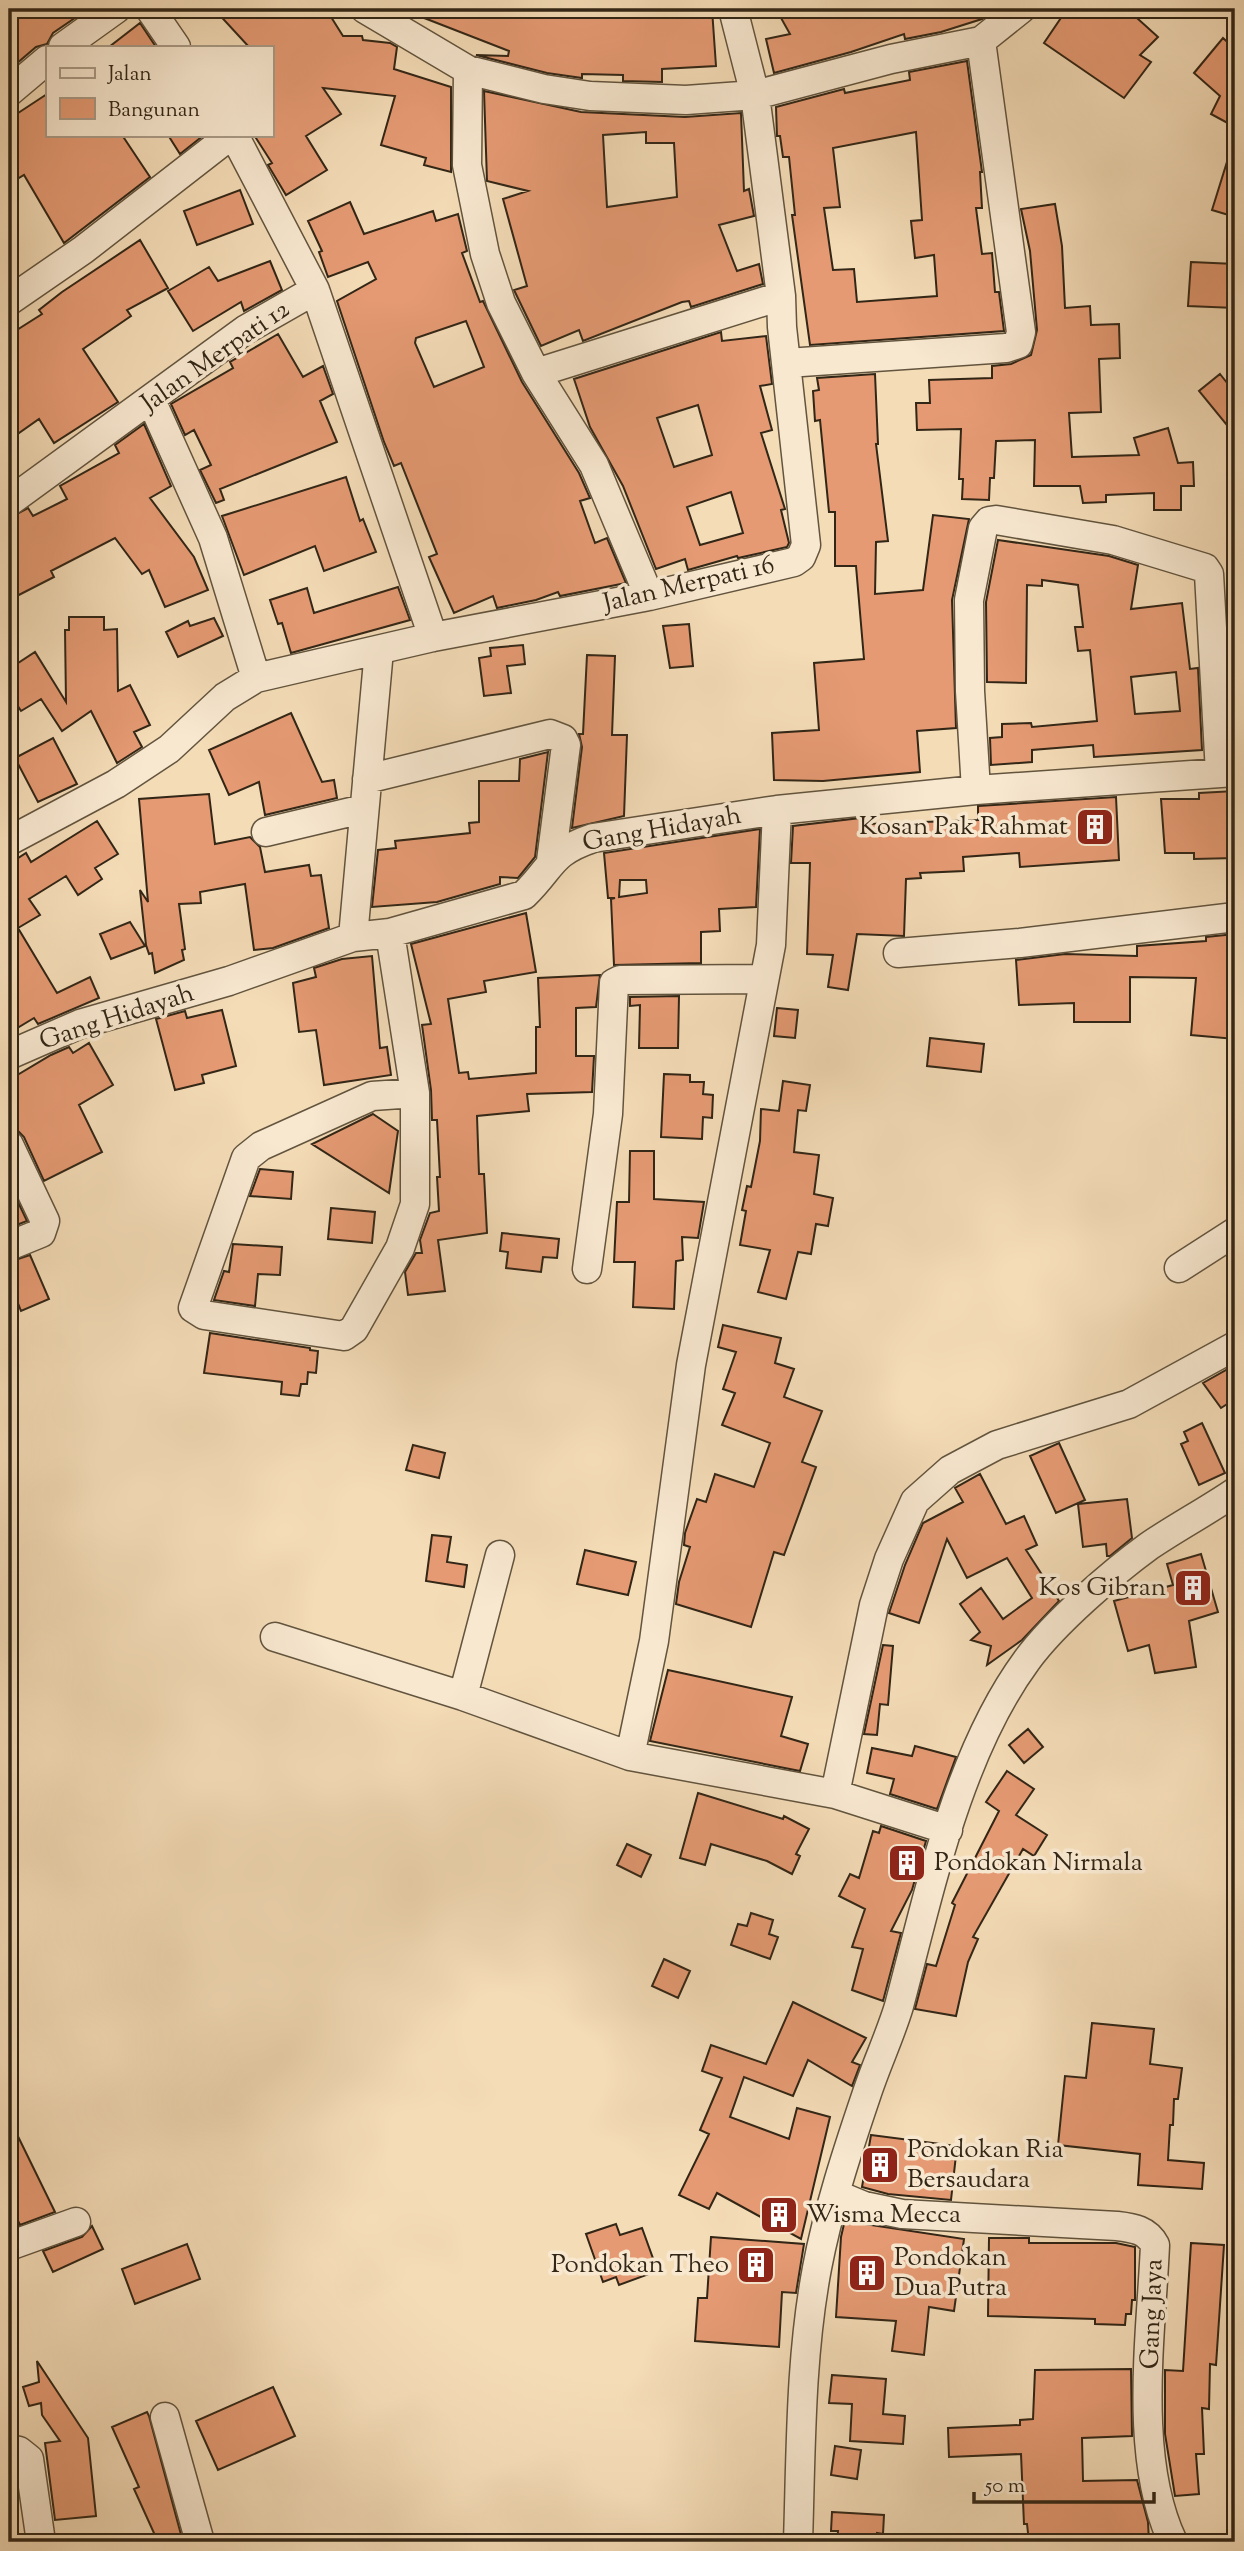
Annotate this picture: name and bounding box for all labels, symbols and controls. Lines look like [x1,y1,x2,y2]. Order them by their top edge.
legend [46,46,273,136]
text: Jalan [107,60,152,90]
text: Bangunan [108,96,200,126]
street label: Jalan Merpati 12 [132,292,298,423]
street label: Jalan Merpati 16 [598,547,778,623]
street label: Gang Hidayah [580,798,744,862]
building icon: Kosan Pak Rahmat [1074,806,1116,848]
place label: Kosan Pak Rahmat [859,809,1068,846]
street label: Gang Hidayah [35,976,199,1060]
building icon: Kos Gibran [1172,1567,1214,1609]
place label: Kos Gibran [1039,1570,1166,1607]
building icon: Pondokan Nirmala [886,1842,928,1884]
place label: Pondokan Nirmala [934,1845,1143,1882]
place label: Pondokan Ria Bersaudara [907,2132,1064,2199]
building icon: Pondokan Ria Bersaudara [859,2144,901,2186]
building icon: Wisma Mecca [758,2194,800,2236]
place label: Wisma Mecca [806,2197,961,2234]
place label: Pondokan Dua Putra [894,2240,1007,2307]
building icon: Pondokan Theo [735,2244,777,2286]
place label: Pondokan Theo [551,2247,729,2284]
building icon: Pondokan Dua Putra [846,2252,888,2294]
street label: Gang Jaya [1133,2258,1173,2370]
scale bar [974,2460,1155,2504]
text: 50 m [984,2472,1025,2502]

